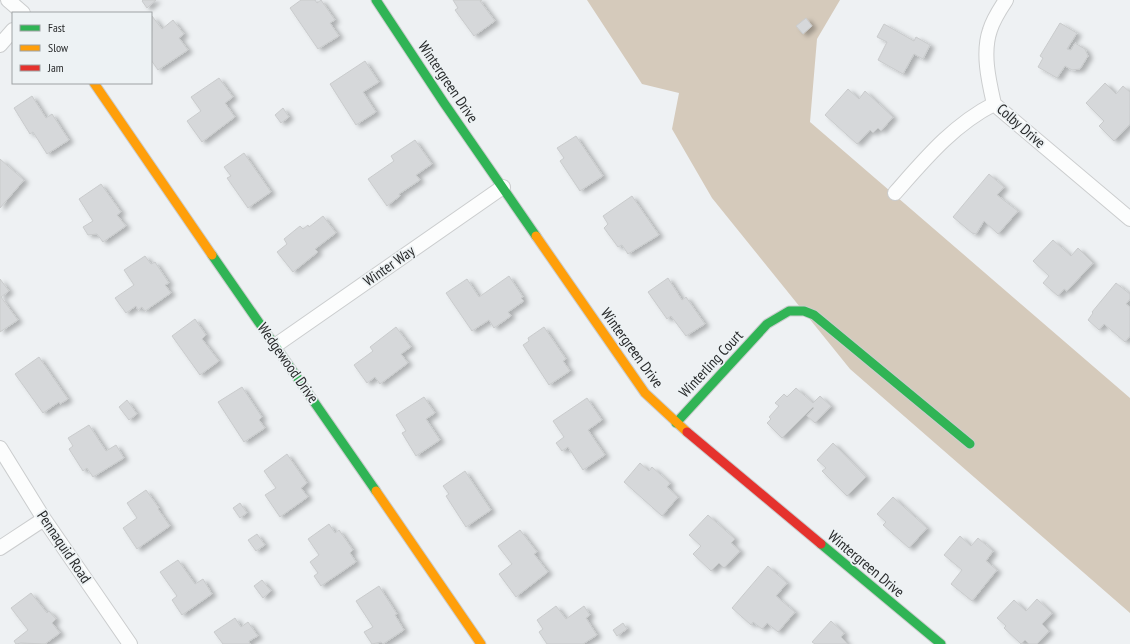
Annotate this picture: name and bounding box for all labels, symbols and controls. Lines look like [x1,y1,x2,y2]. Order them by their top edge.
legend [12,12,152,84]
text: Fast [48,20,66,35]
street label: Wintergreen Drive [414,37,483,126]
text: Slow [48,40,69,55]
text: Jam [47,60,64,75]
street label: Colby Drive [993,99,1050,152]
street label: Winter Way [359,241,418,290]
street label: Wintergreen Drive [597,304,668,391]
street label: Wedgewood Drive [254,319,323,406]
street label: Winterling Court [675,326,747,401]
street label: Pennaquid Road [33,507,96,587]
street label: Wintergreen Drive [824,526,908,601]

